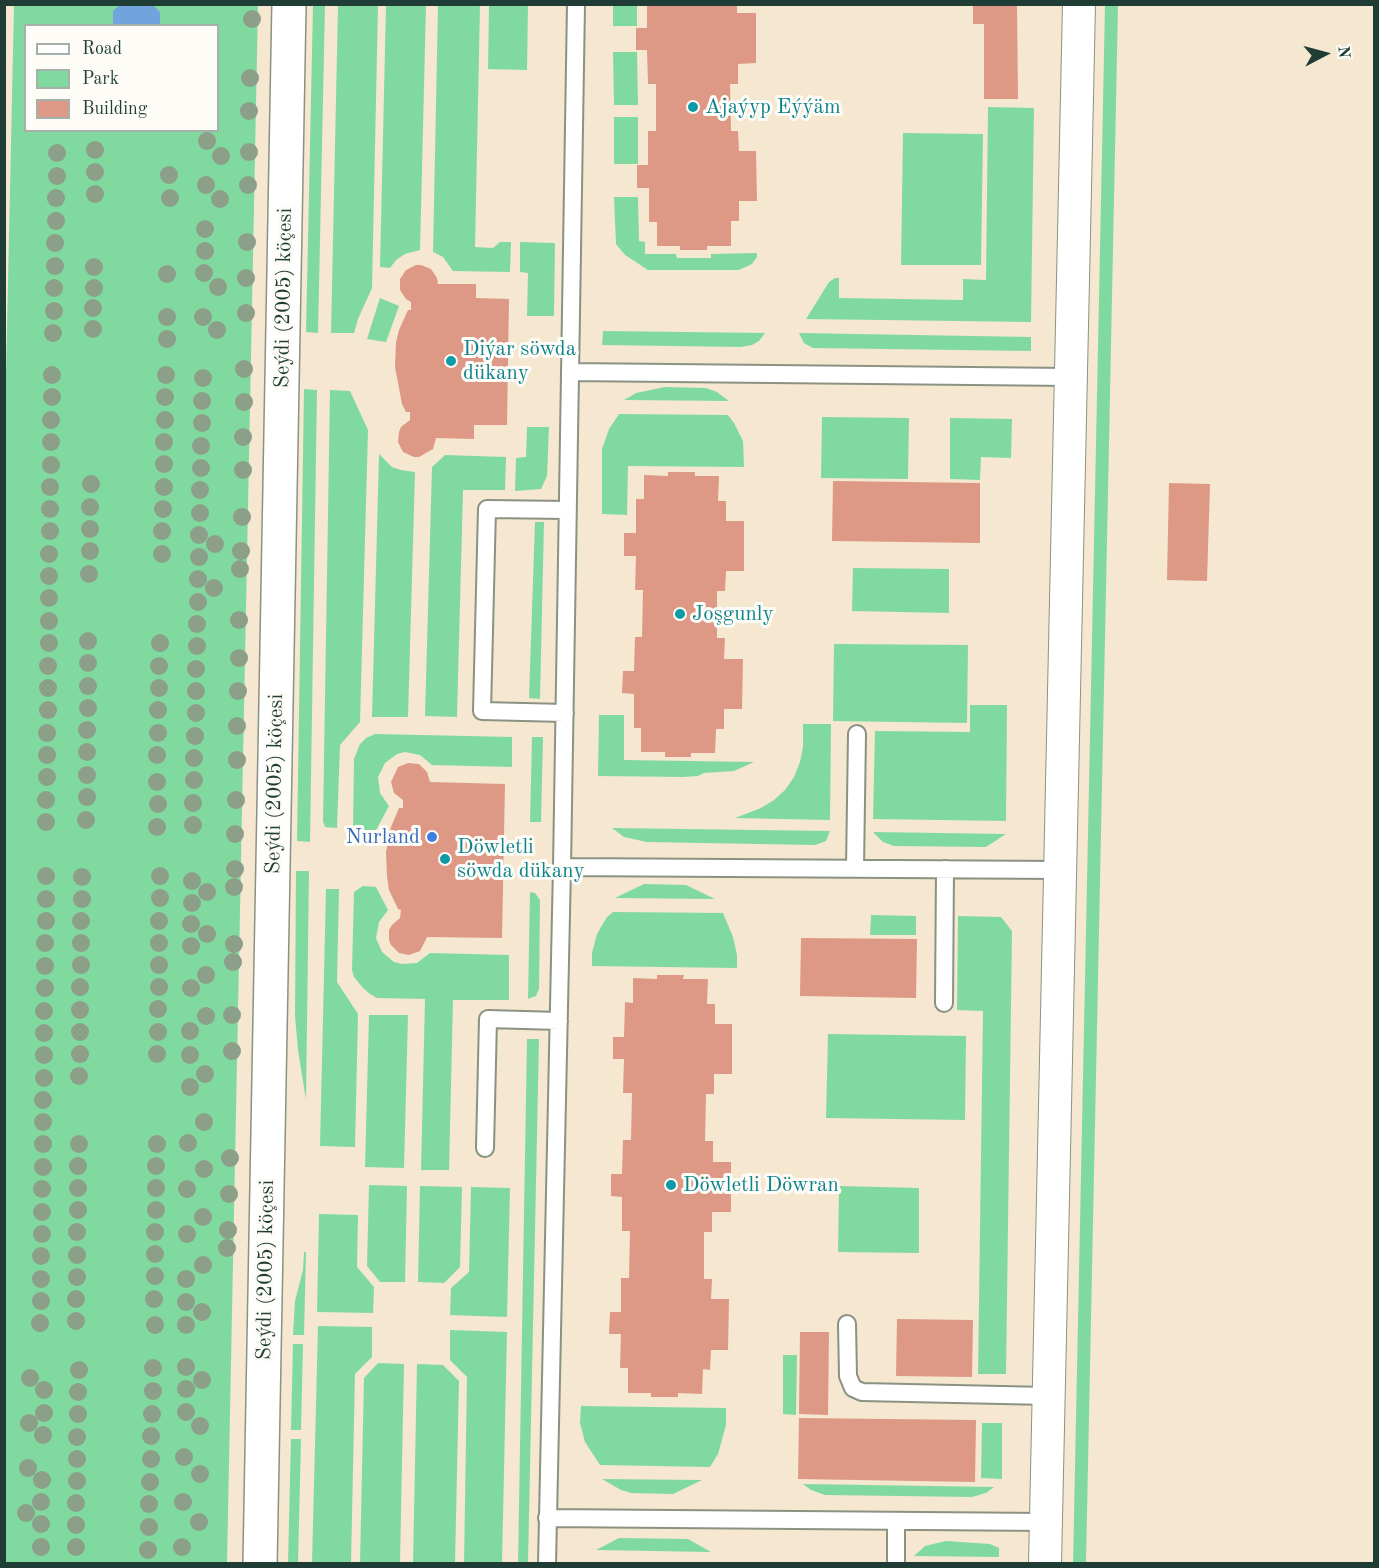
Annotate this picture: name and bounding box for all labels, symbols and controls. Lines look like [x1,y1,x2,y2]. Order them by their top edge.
legend [24,24,219,132]
north arrow [1295,24,1355,84]
text: Road [82,40,122,58]
text: N [1334,45,1351,59]
text: Park [82,70,119,88]
place label: Ajaýyp Eýýäm [705,94,841,120]
text: Building [82,100,147,118]
marker: Ajaýyp Eýýäm [686,100,700,114]
street label: Seýdi (2005) köçesi [270,208,298,388]
place label: Diýar söwda dükany [463,336,576,386]
marker: Diýar söwda dükany [444,354,458,368]
place label: Joşgunly [692,601,774,627]
marker: Joşgunly [673,607,687,621]
street label: Seýdi (2005) köçesi [261,694,289,874]
place label: Nurland [346,824,420,850]
marker: Nurland [425,830,439,844]
place label: Döwletli söwda dükany [457,834,585,884]
marker: Döwletli söwda dükany [438,852,452,866]
place label: Döwletli Döwran [683,1172,839,1198]
marker: Döwletli Döwran [664,1178,678,1192]
street label: Seýdi (2005) köçesi [252,1180,280,1360]

